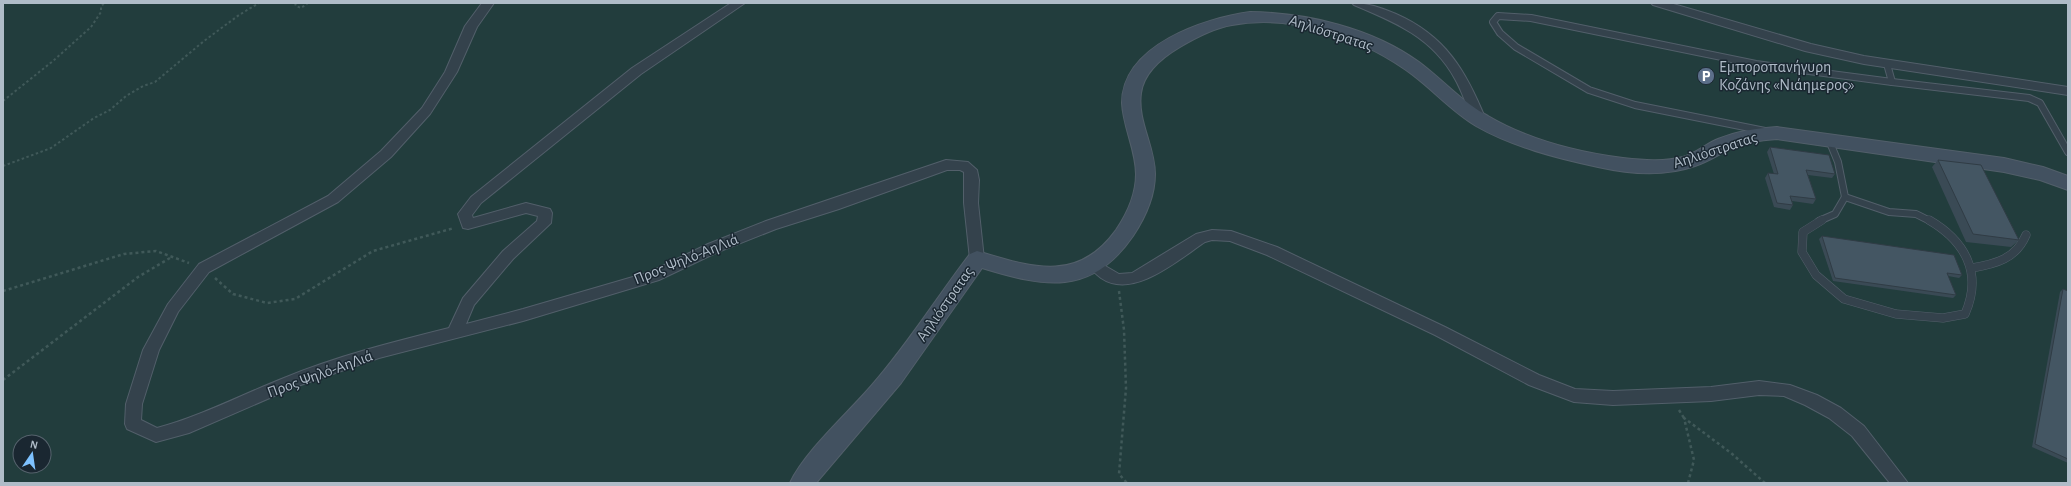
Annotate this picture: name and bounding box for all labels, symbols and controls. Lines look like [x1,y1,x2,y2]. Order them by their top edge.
street label: Αηλιόστρατας [1287,12,1375,55]
place label: Εμποροπανήγυρη Κοζάνης «Νιάημερος» [1719,59,1855,94]
parking icon: Εμποροπανήγυρη Κοζάνης «Νιάημερος» [1696,66,1716,86]
street label: Αηλιόστρατας [1671,129,1759,172]
street label: Προς Ψηλό-ΑηΛιά [631,231,741,288]
street label: Αηλιόστρατας [913,264,977,345]
street label: Προς Ψηλό-ΑηΛιά [265,347,375,401]
north arrow [12,434,52,474]
text: N [29,439,39,451]

